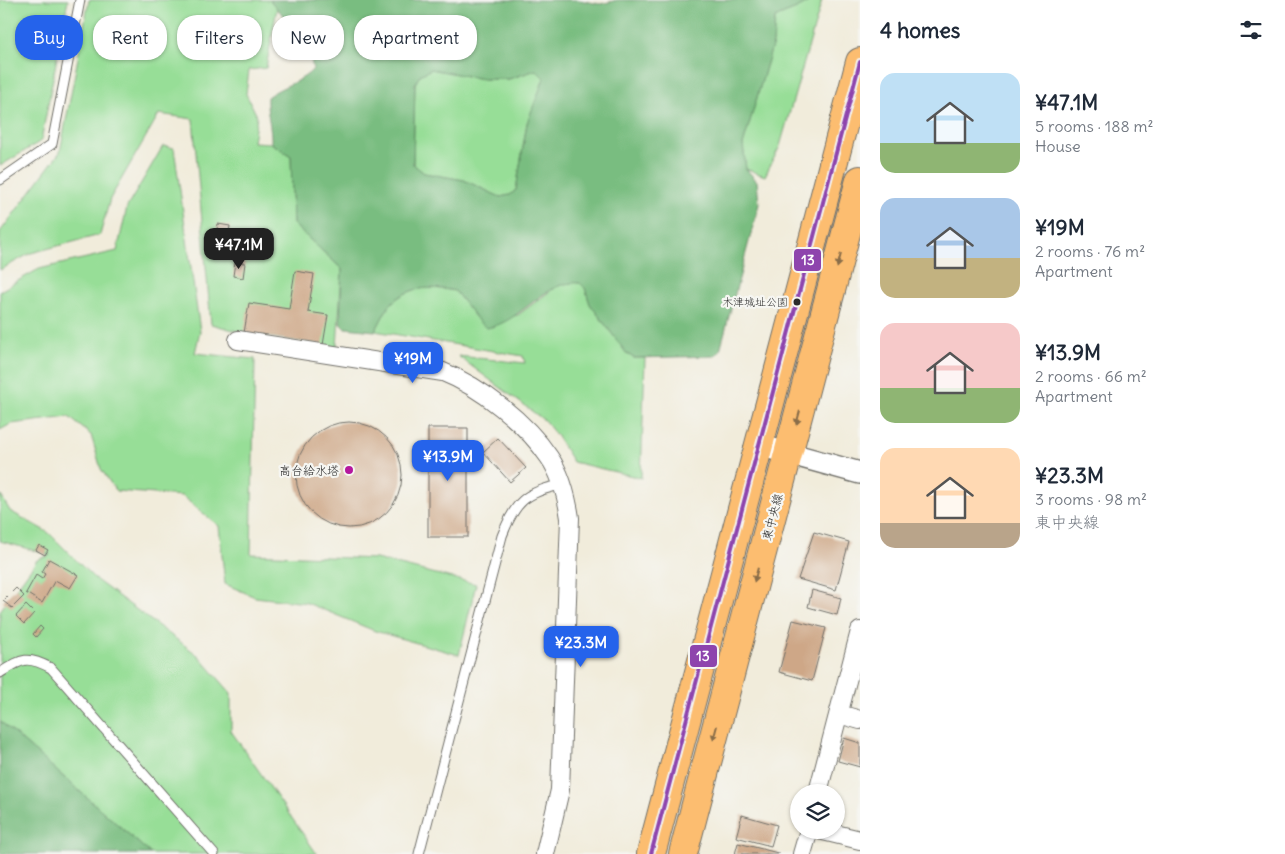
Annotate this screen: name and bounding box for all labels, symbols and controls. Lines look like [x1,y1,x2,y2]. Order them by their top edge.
chip: Buy [15,15,83,60]
chip: Rent [93,15,167,60]
chip: Filters [177,15,262,60]
chip: New [272,15,344,60]
chip: Apartment [354,15,477,60]
icon: filters [1237,16,1265,44]
text: 4 homes [880,17,960,44]
text: ¥47.1M [1035,89,1098,116]
icon: home [920,93,980,153]
text: 5 rooms · 188 m² [1035,116,1153,136]
text: House [1035,136,1081,156]
text: ¥19M [1035,214,1085,241]
icon: home [920,218,980,278]
pin: ¥47.1M [198,228,280,270]
text: ¥47.1M [215,234,263,254]
text: 2 rooms · 76 m² [1035,241,1145,261]
line badge: 13 [793,248,822,272]
text: 13 [801,251,815,269]
one-way arrow [835,254,843,269]
text: Apartment [1035,261,1113,281]
place label: 木津城址公園 [722,295,788,309]
marker: 木津城址公園 [792,297,802,307]
text: ¥13.9M [1035,339,1101,366]
pin: ¥19M [383,342,443,384]
icon: home [920,343,980,403]
text: ¥19M [394,348,432,368]
text: 2 rooms · 66 m² [1035,366,1147,386]
text: Apartment [1035,386,1113,406]
one-way arrow [794,411,802,426]
pin: ¥13.9M [407,440,489,482]
text: ¥13.9M [423,446,473,466]
text: ¥23.3M [1035,462,1104,489]
place label: 高台給水塔 [279,463,339,478]
marker: 高台給水塔 [343,464,355,476]
icon: home [920,468,980,528]
text: 3 rooms · 98 m² [1035,489,1147,509]
street label: 東中央線 [759,492,785,542]
text: 東中央線 [1035,512,1099,532]
one-way arrow [752,568,760,583]
pin: ¥23.3M [540,626,622,668]
text: ¥23.3M [555,632,607,652]
line badge: 13 [689,644,718,668]
text: 13 [696,647,710,665]
one-way arrow [711,725,719,740]
map controls [790,784,845,839]
button: layers [790,784,845,839]

